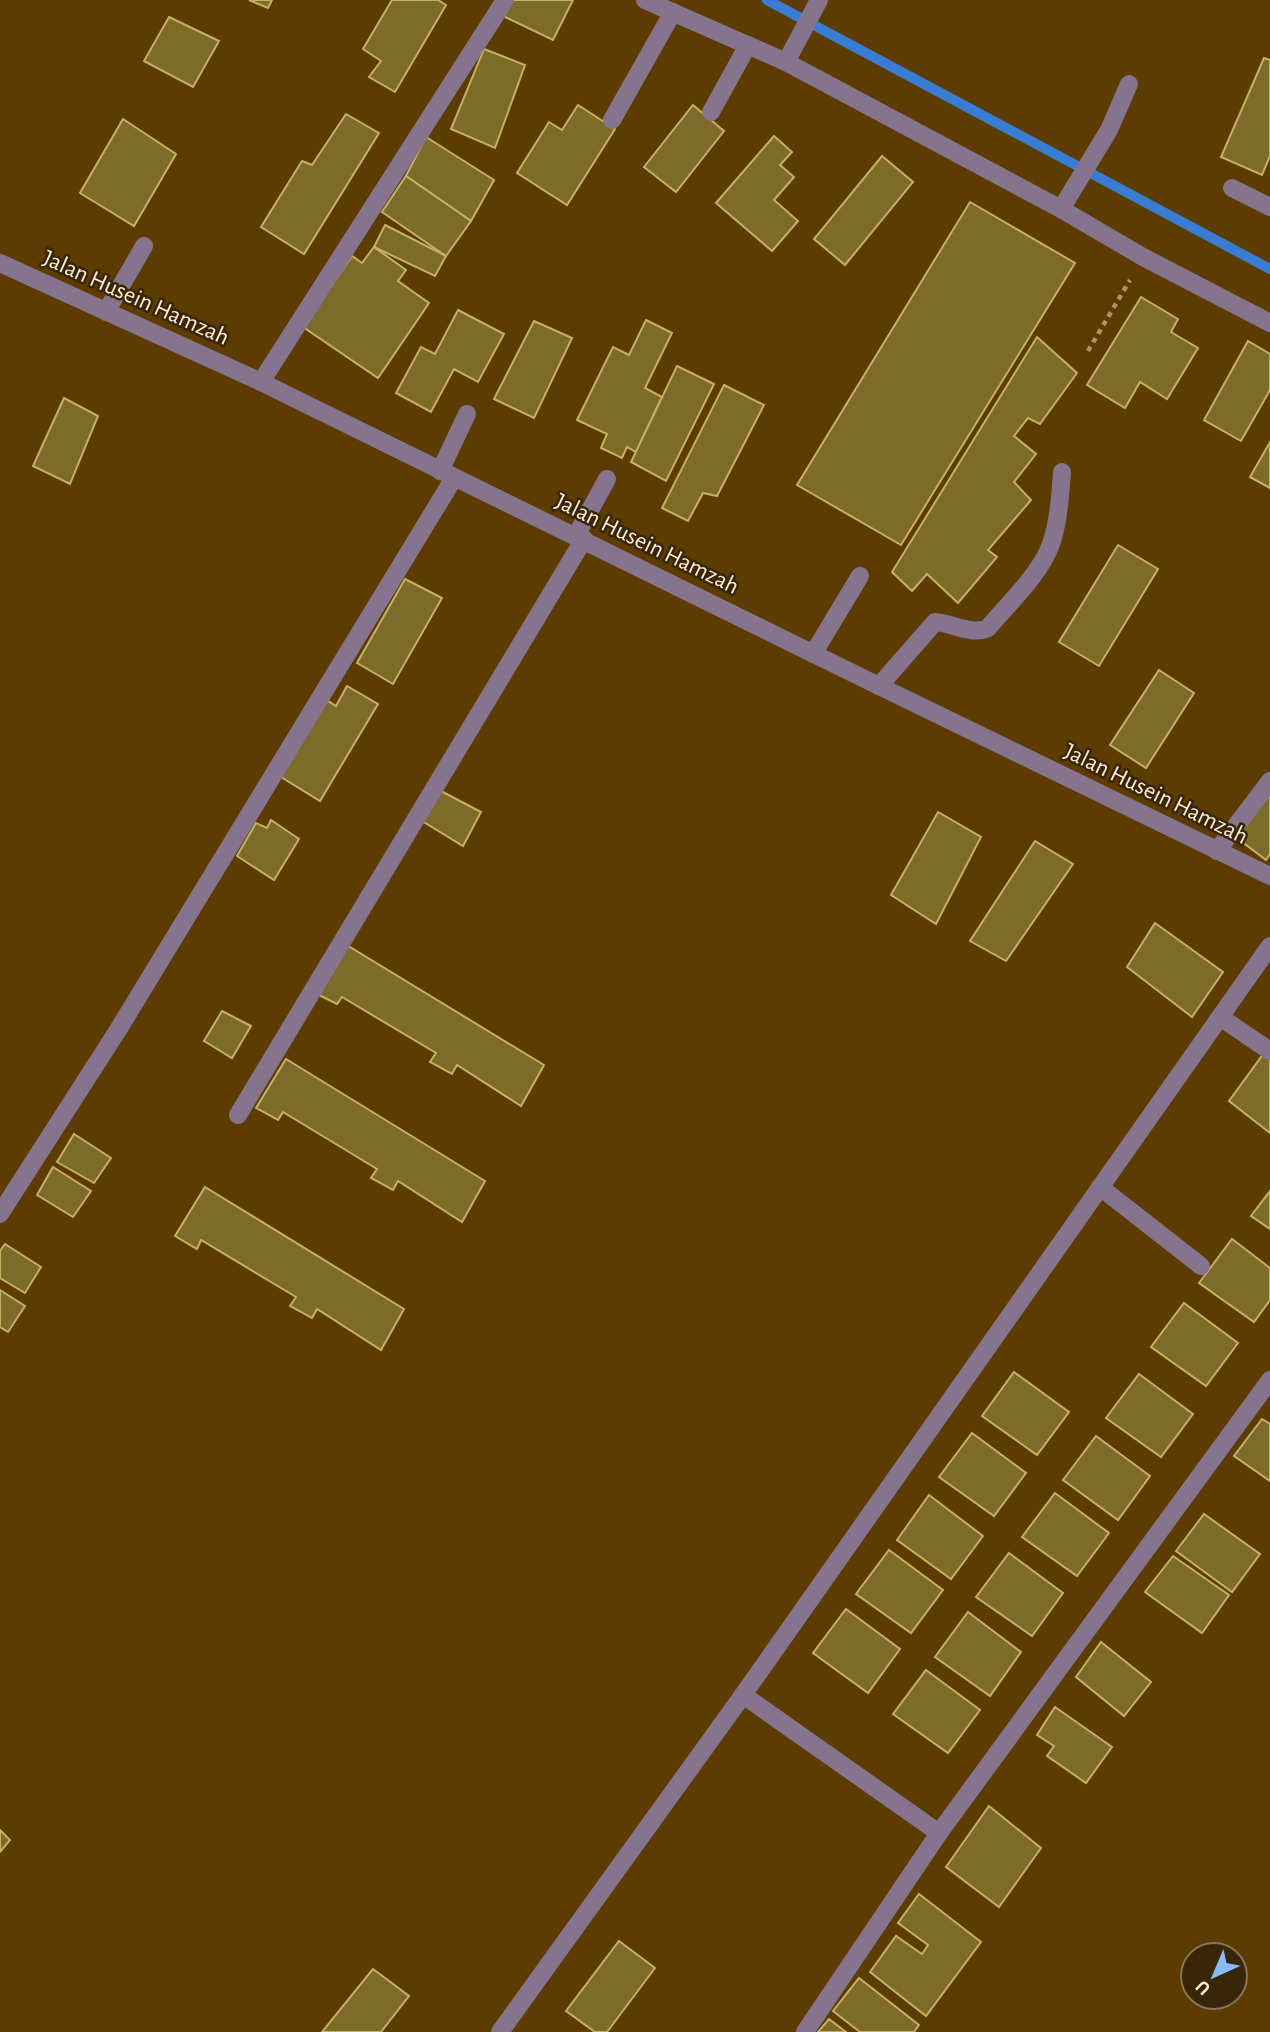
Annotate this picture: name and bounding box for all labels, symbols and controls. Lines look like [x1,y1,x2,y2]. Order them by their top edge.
street label: Jalan Husein Hamzah [39,246,233,350]
street label: Jalan Husein Hamzah [551,489,743,599]
street label: Jalan Husein Hamzah [1060,739,1252,849]
north arrow [1179,1941,1249,2011]
text: U [1192,1976,1214,1998]

